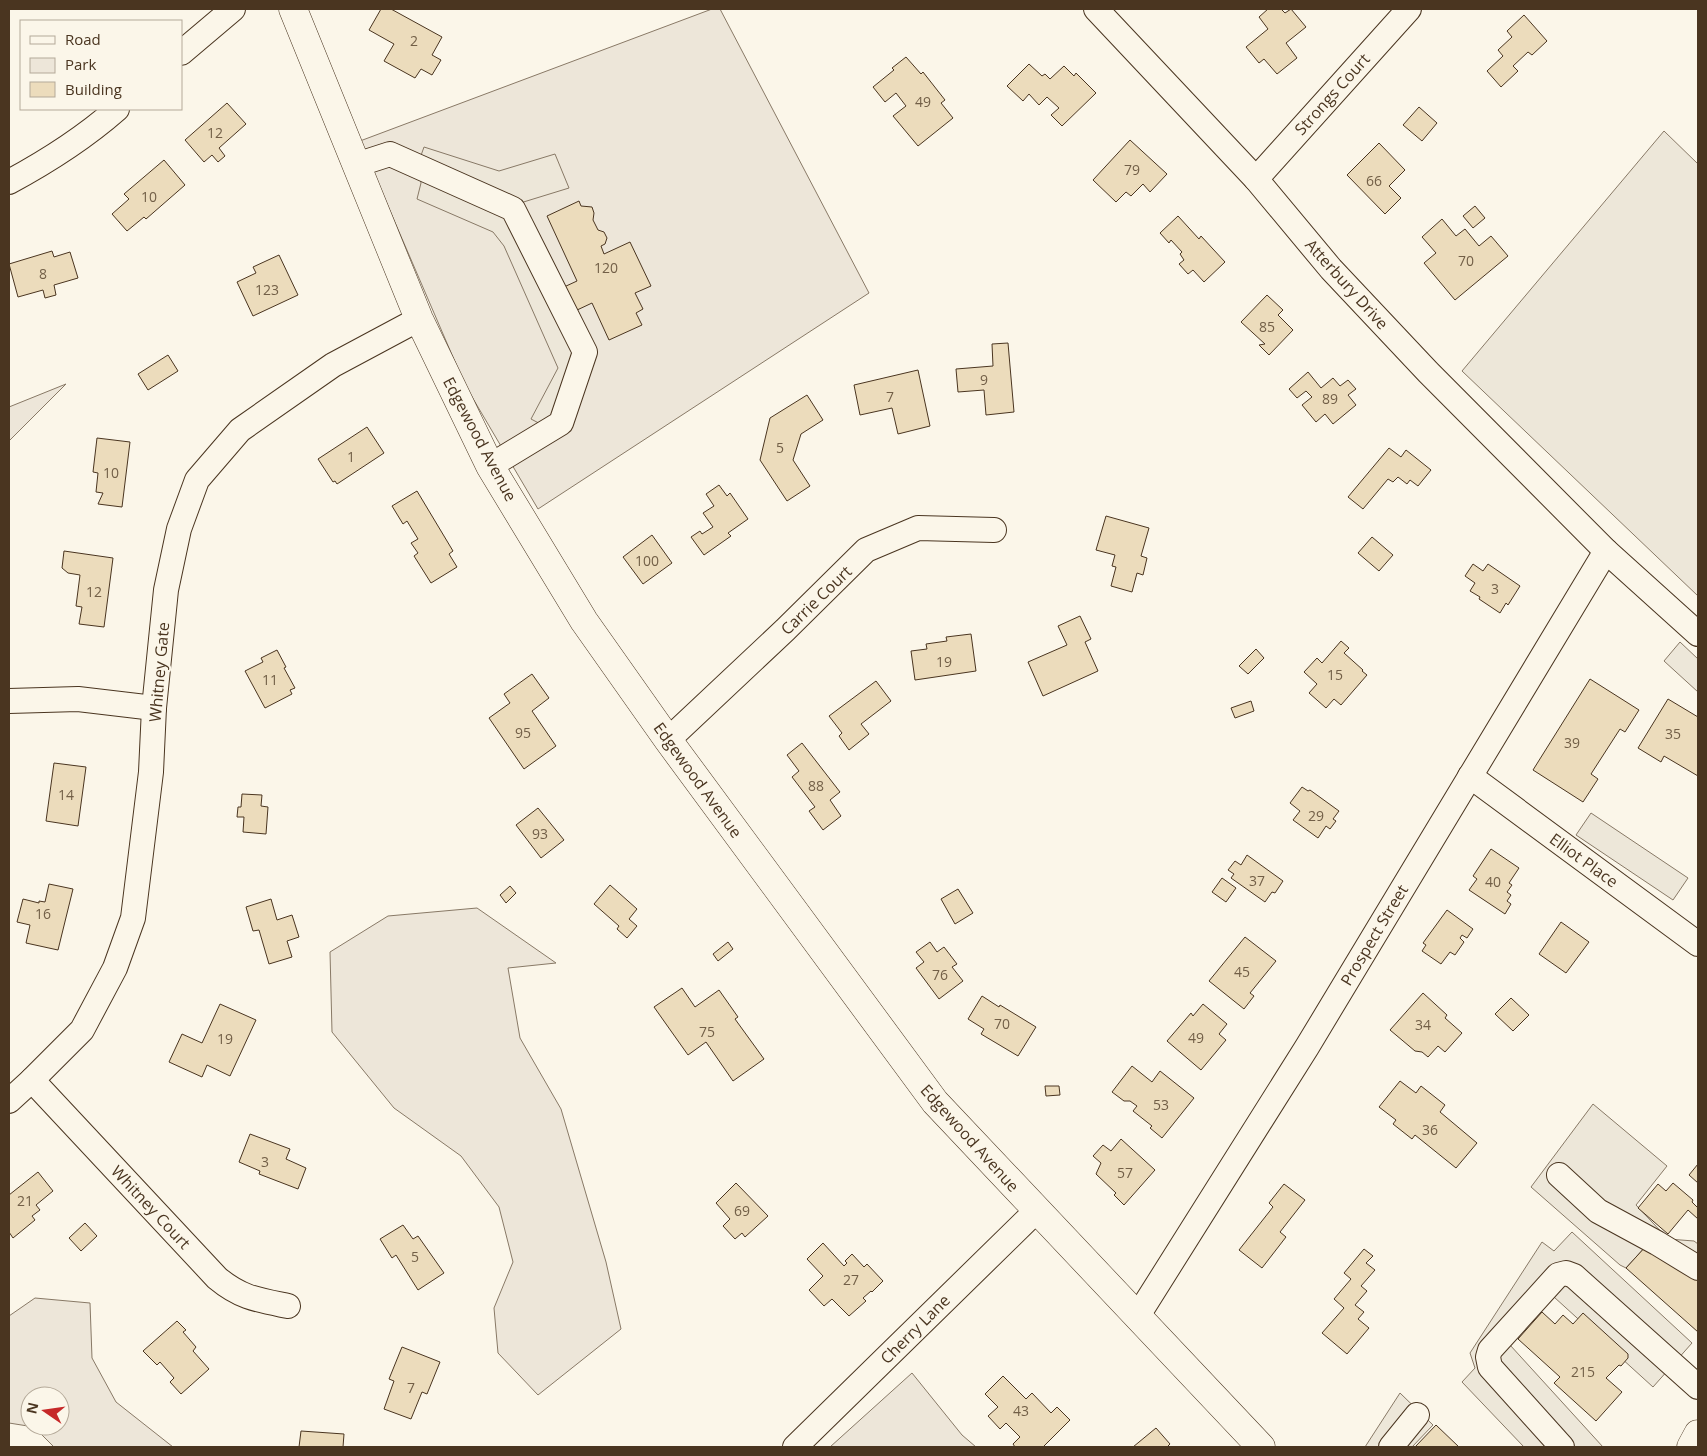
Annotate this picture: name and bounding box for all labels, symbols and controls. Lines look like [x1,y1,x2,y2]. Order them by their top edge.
legend [20,20,182,110]
text: Road [65,29,101,49]
house number: 2 [410,31,418,50]
street label: Strongs Court [1289,48,1375,140]
text: Park [65,54,96,74]
text: Building [65,79,122,99]
house number: 49 [915,92,931,111]
house number: 12 [207,123,223,142]
house number: 79 [1124,160,1140,179]
house number: 66 [1366,171,1382,190]
house number: 10 [141,187,157,206]
street label: Atterbury Drive [1301,234,1393,334]
house number: 70 [1458,251,1474,270]
house number: 120 [594,258,618,277]
house number: 8 [39,264,47,283]
house number: 123 [255,280,279,299]
house number: 85 [1259,317,1275,336]
house number: 9 [980,370,988,389]
street label: Edgewood Avenue [438,373,522,505]
house number: 7 [886,387,894,406]
house number: 89 [1322,389,1338,408]
house number: 5 [776,438,784,457]
house number: 1 [347,447,355,466]
house number: 10 [103,463,119,482]
house number: 100 [635,551,659,570]
street label: Carrie Court [776,560,857,640]
house number: 3 [1491,579,1499,598]
house number: 12 [86,582,102,601]
street label: Whitney Gate [144,621,174,723]
house number: 19 [936,652,952,671]
house number: 15 [1327,665,1343,684]
house number: 11 [262,670,278,689]
street label: Edgewood Avenue [649,718,747,842]
house number: 95 [515,723,531,742]
house number: 35 [1665,724,1681,743]
house number: 39 [1564,733,1580,752]
house number: 88 [808,776,824,795]
house number: 14 [58,785,74,804]
house number: 29 [1308,806,1324,825]
house number: 93 [532,824,548,843]
street label: Elliot Place [1545,828,1623,892]
house number: 37 [1249,871,1265,890]
house number: 40 [1485,872,1501,891]
street label: Prospect Street [1335,880,1413,990]
house number: 16 [35,904,51,923]
house number: 45 [1234,962,1250,981]
house number: 76 [932,965,948,984]
house number: 70 [994,1014,1010,1033]
house number: 34 [1415,1015,1431,1034]
house number: 75 [699,1022,715,1041]
house number: 49 [1188,1028,1204,1047]
house number: 19 [217,1029,233,1048]
street label: Edgewood Avenue [916,1079,1024,1197]
house number: 53 [1153,1095,1169,1114]
house number: 36 [1422,1120,1438,1139]
house number: 3 [261,1152,269,1171]
street label: Whitney Court [106,1160,196,1254]
house number: 57 [1117,1163,1133,1182]
house number: 21 [17,1191,33,1210]
house number: 69 [734,1201,750,1220]
house number: 5 [411,1247,419,1266]
house number: 27 [843,1270,859,1289]
street label: Cherry Lane [875,1289,955,1369]
house number: 215 [1571,1362,1595,1381]
house number: 7 [407,1378,415,1397]
north arrow [20,1386,70,1436]
text: N [21,1400,42,1416]
house number: 43 [1013,1401,1029,1420]

